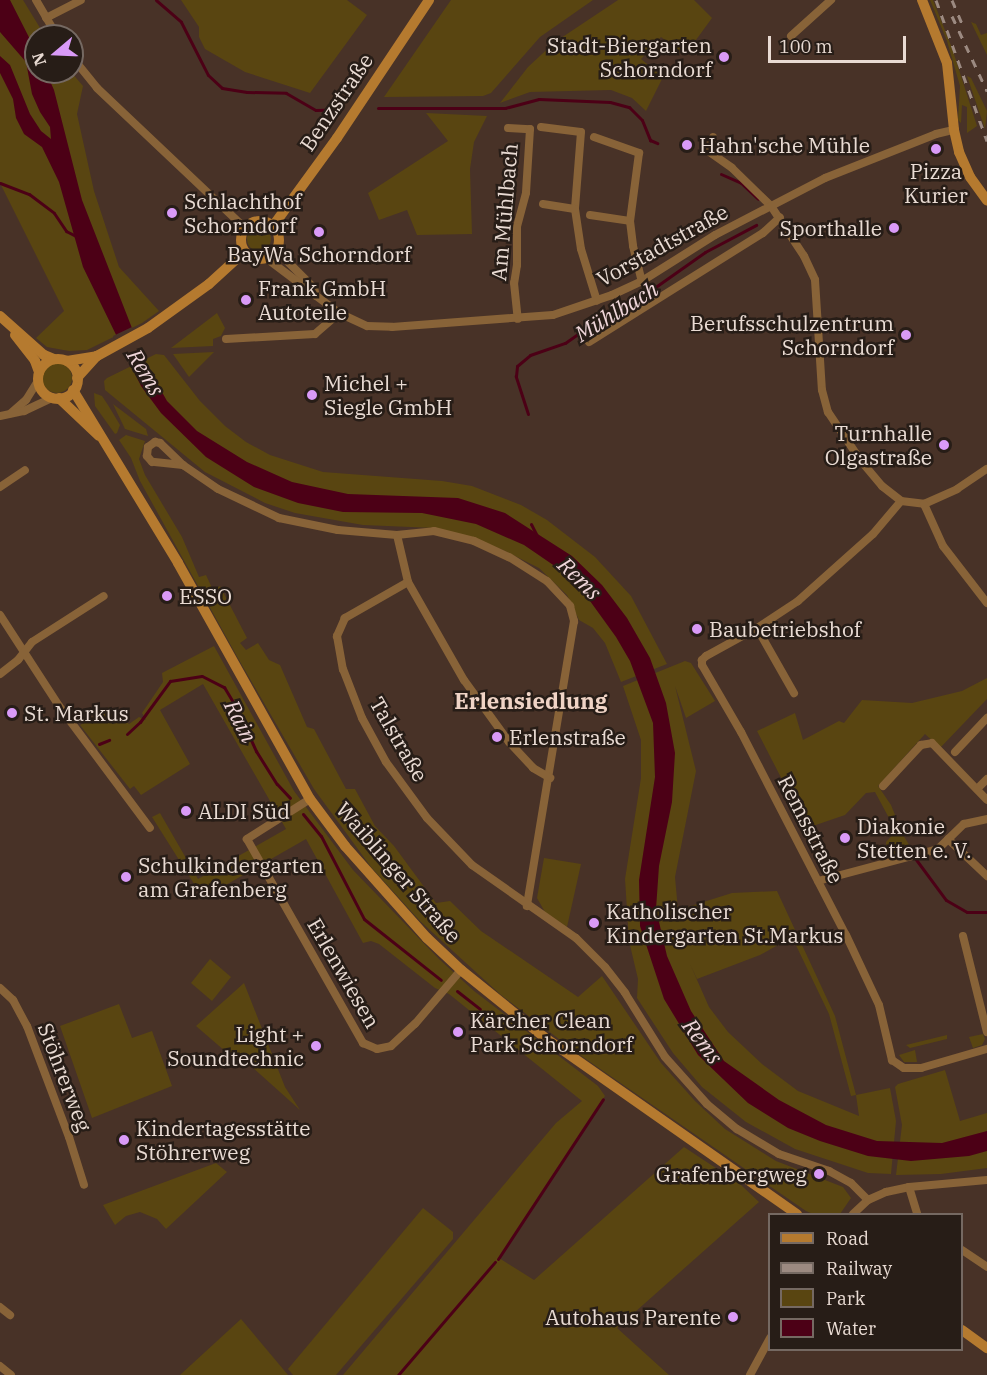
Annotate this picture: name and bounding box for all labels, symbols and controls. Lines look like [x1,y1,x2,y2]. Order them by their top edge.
north arrow [24,24,84,84]
scale bar [771,24,909,62]
place label: Stadt-Biergarten Schorndorf [547,32,712,82]
text: 100 m [779,35,833,58]
street label: Benzstraße [294,48,378,156]
text: N [27,50,50,68]
marker: Stadt-Biergarten Schorndorf [717,50,731,64]
place label: Hahn'sche Mühle [699,132,870,158]
marker: Hahn'sche Mühle [680,138,694,152]
street label: Am Mühlbach [485,142,523,282]
marker: Pizza Kurier [929,142,943,156]
place label: Pizza Kurier [904,158,968,208]
place label: Schlachthof Schorndorf [184,188,301,238]
street label: Vorstadtstraße [592,199,732,291]
marker: Schlachthof Schorndorf [165,206,179,220]
place label: Sporthalle [779,215,882,241]
marker: Sporthalle [887,221,901,235]
marker: BayWa Schorndorf [312,225,326,239]
place label: BayWa Schorndorf [227,241,411,267]
place label: Frank GmbH Autoteile [258,275,386,325]
water label: Mühlbach [569,275,663,347]
marker: Frank GmbH Autoteile [239,293,253,307]
place label: Berufsschulzentrum Schorndorf [690,310,894,360]
marker: Berufsschulzentrum Schorndorf [899,328,913,342]
water label: Rems [122,344,170,400]
place label: Michel + Siegle GmbH [324,370,452,420]
marker: Michel + Siegle GmbH [305,388,319,402]
place label: Turnhalle Olgastraße [825,420,932,470]
marker: Turnhalle Olgastraße [937,438,951,452]
water label: Rems [553,551,607,605]
place label: ESSO [179,583,232,609]
marker: ESSO [160,589,174,603]
place label: Baubetriebshof [709,616,861,642]
marker: Baubetriebshof [690,622,704,636]
district label: Erlensiedlung [454,688,608,714]
street label: Talstraße [365,692,433,786]
water label: Rain [219,695,263,747]
place label: St. Markus [24,700,129,726]
marker: St. Markus [5,706,19,720]
place label: Erlenstraße [509,724,626,750]
marker: Erlenstraße [490,730,504,744]
street label: Remsstraße [773,771,849,887]
street label: Waiblinger Straße [331,797,467,947]
place label: ALDI Süd [198,798,290,824]
marker: ALDI Süd [179,804,193,818]
place label: Diakonie Stetten e. V. [857,813,972,863]
marker: Diakonie Stetten e. V. [838,831,852,845]
place label: Schulkindergarten am Grafenberg [138,852,324,902]
marker: Schulkindergarten am Grafenberg [119,870,133,884]
place label: Katholischer Kindergarten St.Markus [606,898,843,948]
street label: Erlenwiesen [302,914,386,1032]
marker: Katholischer Kindergarten St.Markus [587,916,601,930]
place label: Kärcher Clean Park Schorndorf [470,1007,633,1057]
water label: Rems [677,1013,729,1069]
street label: Stöhrerweg [33,1019,97,1135]
place label: Light + Soundtechnic [167,1021,304,1071]
marker: Kärcher Clean Park Schorndorf [451,1025,465,1039]
marker: Light + Soundtechnic [309,1039,323,1053]
place label: Kindertagesstätte Stöhrerweg [136,1115,311,1165]
marker: Kindertagesstätte Stöhrerweg [117,1133,131,1147]
place label: Grafenbergweg [656,1161,807,1187]
marker: Grafenbergweg [812,1167,826,1181]
legend [768,1213,963,1351]
text: Road [826,1227,869,1250]
text: Railway [826,1257,892,1280]
text: Park [826,1287,865,1310]
place label: Autohaus Parente [545,1304,721,1330]
marker: Autohaus Parente [726,1310,740,1324]
text: Water [826,1317,876,1340]

